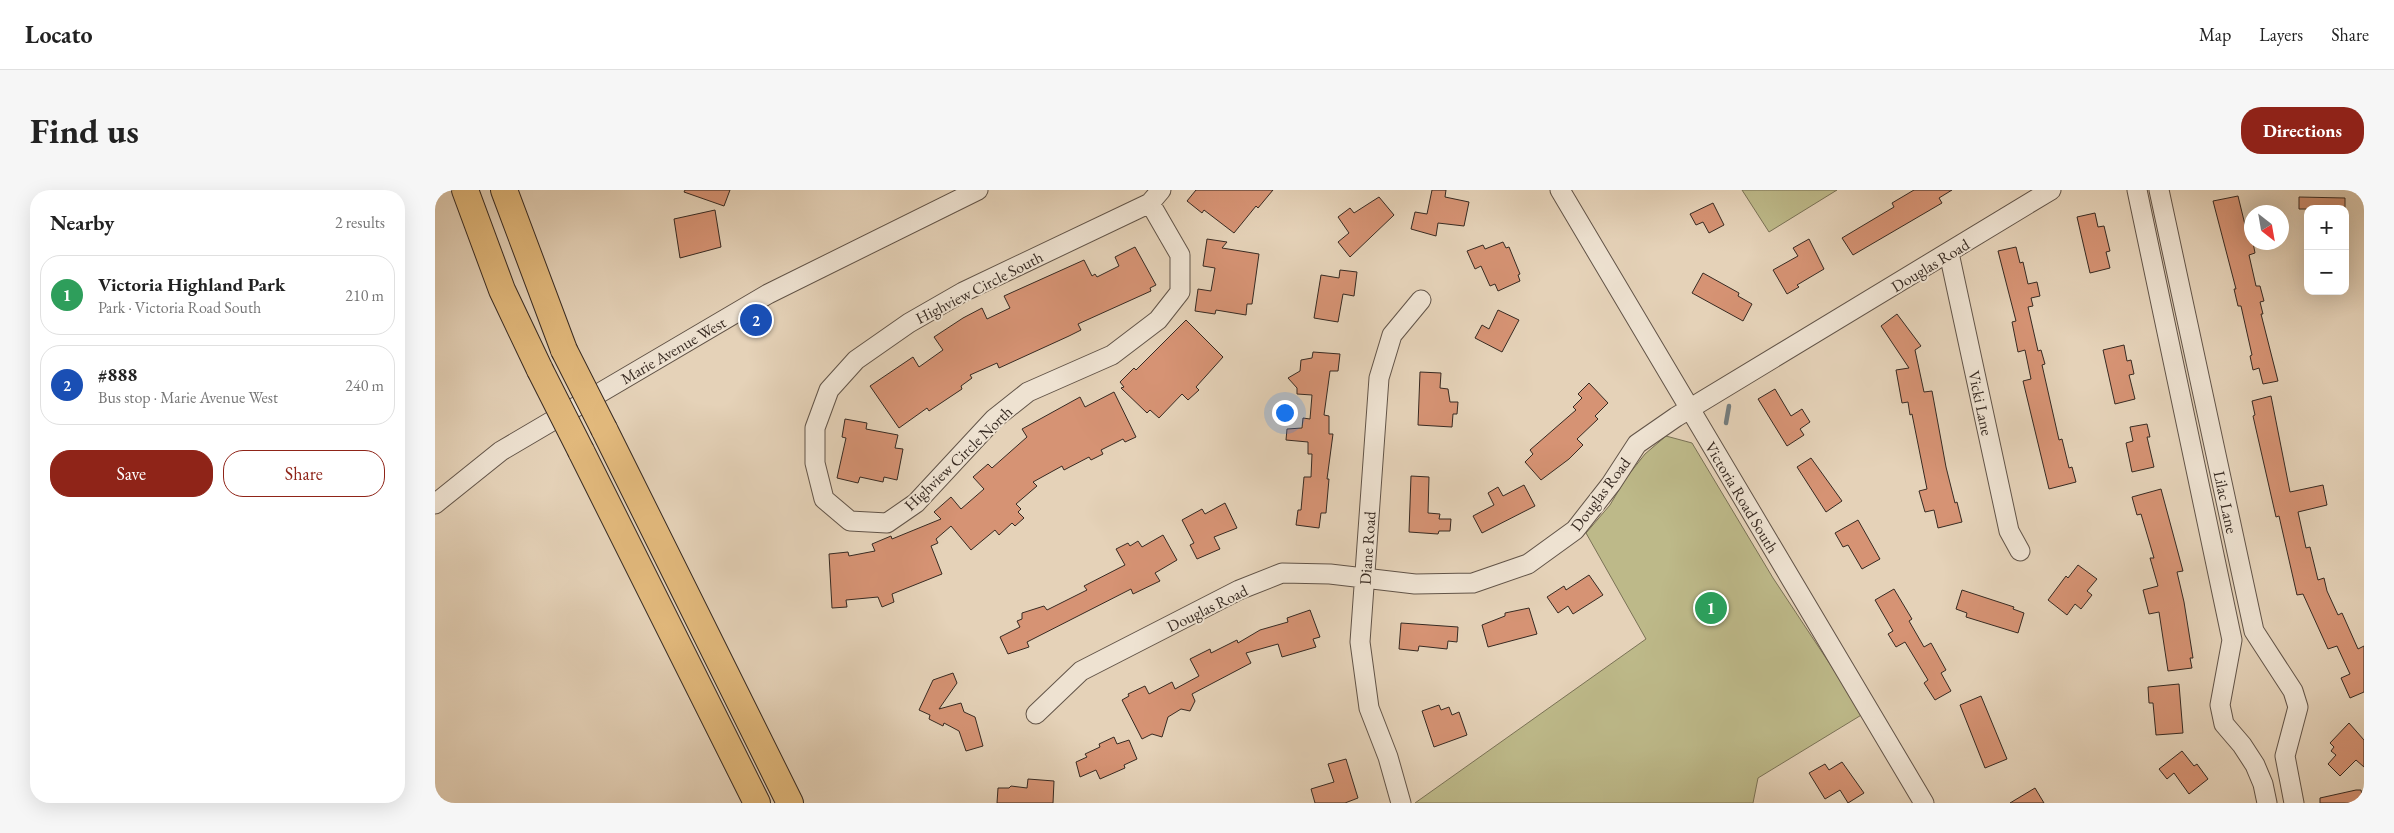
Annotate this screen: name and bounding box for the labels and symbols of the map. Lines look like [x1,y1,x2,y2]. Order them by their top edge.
north arrow [2244,205,2289,250]
street label: Douglas Road [1887,233,1974,297]
street label: Highview Circle South [912,246,1047,329]
pin: 2 [740,301,772,339]
street label: Marie Avenue West [617,312,730,389]
street label: Vicki Lane [1963,369,1998,438]
your location [1272,400,1298,426]
street label: Highview Circle North [900,401,1017,515]
street label: Victoria Road South [1700,438,1783,557]
street label: Douglas Road [1566,452,1636,536]
street label: Lilac Lane [2209,469,2242,535]
street label: Diane Road [1354,510,1381,586]
street label: Douglas Road [1163,579,1252,637]
pin: 1 [1695,589,1727,627]

